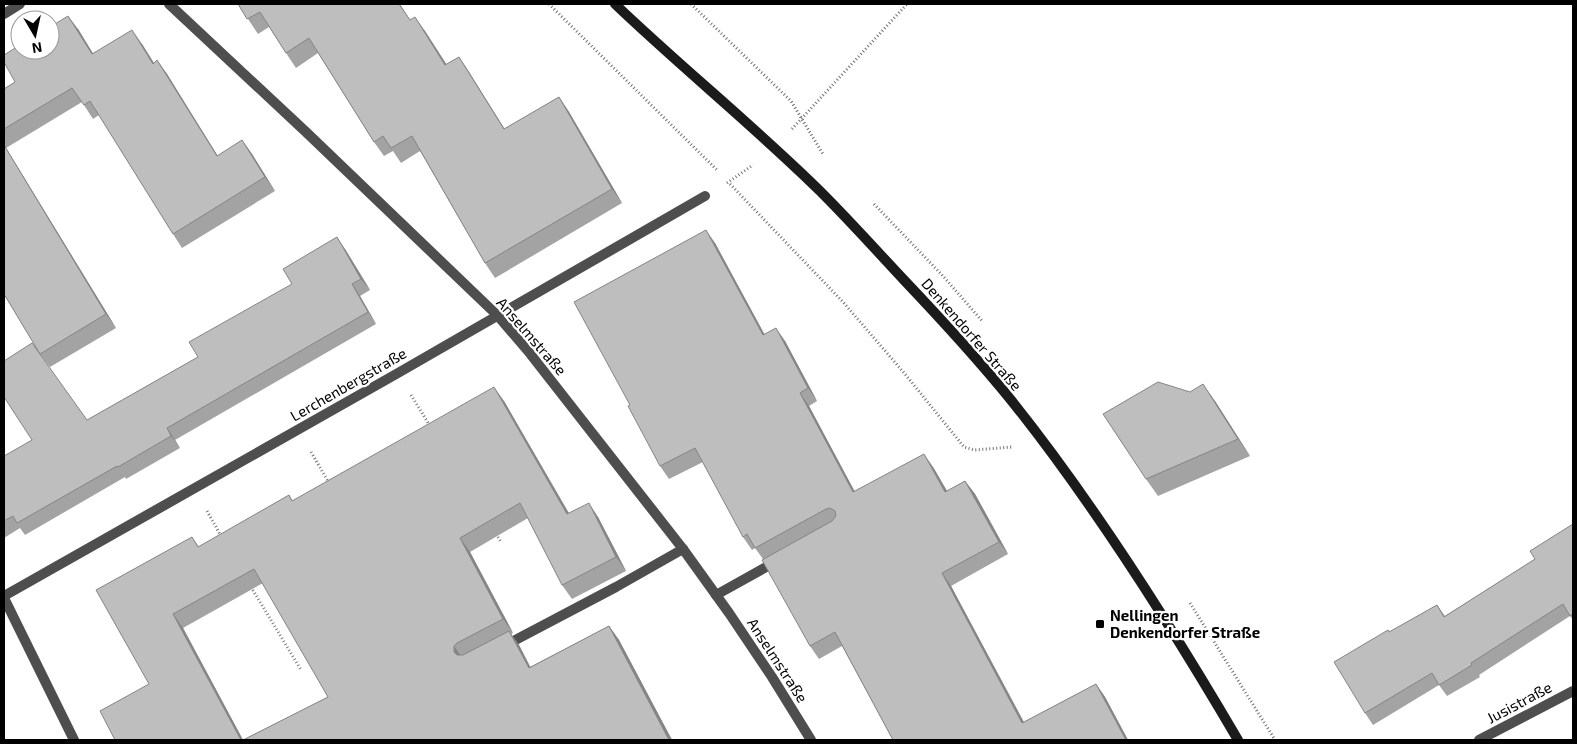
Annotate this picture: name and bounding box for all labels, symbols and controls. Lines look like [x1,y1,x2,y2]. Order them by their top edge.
north arrow [10,10,60,60]
text: N [31,39,43,58]
street label: Denkendorfer Straße [918,274,1026,394]
street label: Anselmstraße [493,293,571,379]
street label: Lerchenbergstraße [287,343,409,425]
place label: Nellingen Denkendorfer Straße [1110,606,1260,641]
street label: Anselmstraße [744,614,812,706]
marker: Nellingen Denkendorfer Straße [1094,618,1106,630]
street label: Jusistraße [1484,677,1554,727]

